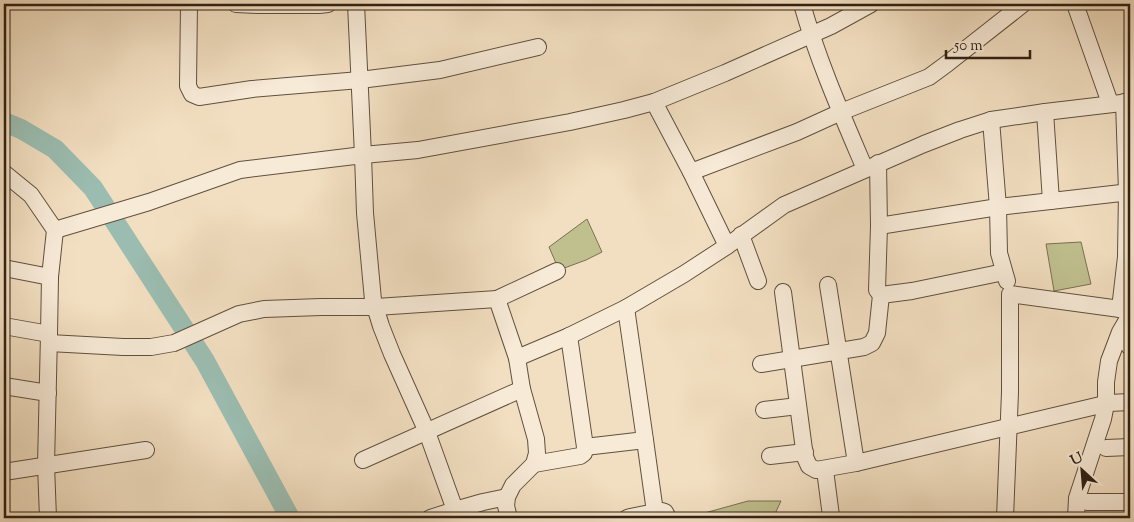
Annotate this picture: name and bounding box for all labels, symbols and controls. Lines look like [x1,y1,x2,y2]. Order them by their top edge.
scale bar [946,28,1030,60]
text: 50 m [953,36,983,57]
north arrow [1056,444,1106,494]
text: U [1068,448,1087,472]

